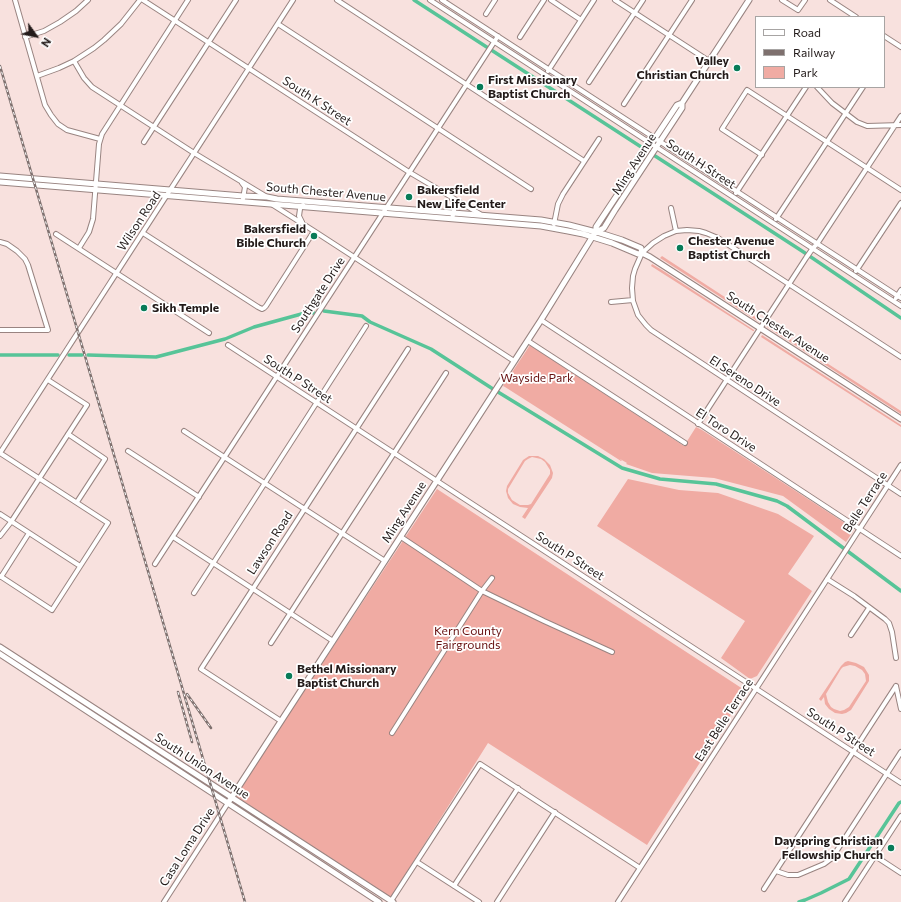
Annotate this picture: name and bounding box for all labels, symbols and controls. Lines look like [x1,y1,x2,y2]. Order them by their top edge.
north arrow [16,16,56,56]
legend [755,16,885,88]
text: Road [793,25,821,39]
text: N [39,36,54,50]
text: Railway [793,45,835,59]
place label: Valley Christian Church [637,54,729,82]
marker: Valley Christian Church [732,63,742,73]
text: Park [793,65,818,79]
street label: South K Street [280,73,354,129]
place label: First Missionary Baptist Church [488,73,577,101]
marker: First Missionary Baptist Church [475,82,485,92]
street label: Ming Avenue [609,131,659,197]
street label: South H Street [663,136,739,192]
street label: South Chester Avenue [266,180,386,204]
place label: Bakersfield New Life Center [417,183,506,211]
street label: Wilson Road [114,188,164,254]
marker: Bakersfield New Life Center [404,192,414,202]
place label: Bakersfield Bible Church [236,222,306,250]
marker: Bakersfield Bible Church [309,231,319,241]
place label: Chester Avenue Baptist Church [688,234,774,262]
marker: Chester Avenue Baptist Church [675,243,685,253]
street label: Southgate Drive [288,254,348,336]
street label: South Chester Avenue [724,288,832,366]
place label: Sikh Temple [152,301,219,315]
marker: Sikh Temple [139,303,149,313]
street label: South P Street [261,352,335,406]
street label: El Sereno Drive [707,353,783,409]
park label: Wayside Park [500,371,574,385]
street label: El Toro Drive [693,405,759,455]
street label: Belle Terrace [840,469,890,535]
street label: Ming Avenue [379,479,429,545]
street label: Lawson Road [244,509,296,577]
street label: South P Street [533,529,607,583]
park label: Kern County Fairgrounds [434,624,502,652]
place label: Bethel Missionary Baptist Church [297,662,396,690]
marker: Bethel Missionary Baptist Church [284,671,294,681]
street label: East Belle Terrace [692,676,756,764]
street label: South P Street [804,705,878,759]
street label: South Union Avenue [152,730,252,802]
street label: Casa Loma Drive [156,805,218,889]
place label: Dayspring Christian Fellowship Church [774,834,883,862]
marker: Dayspring Christian Fellowship Church [886,843,896,853]

